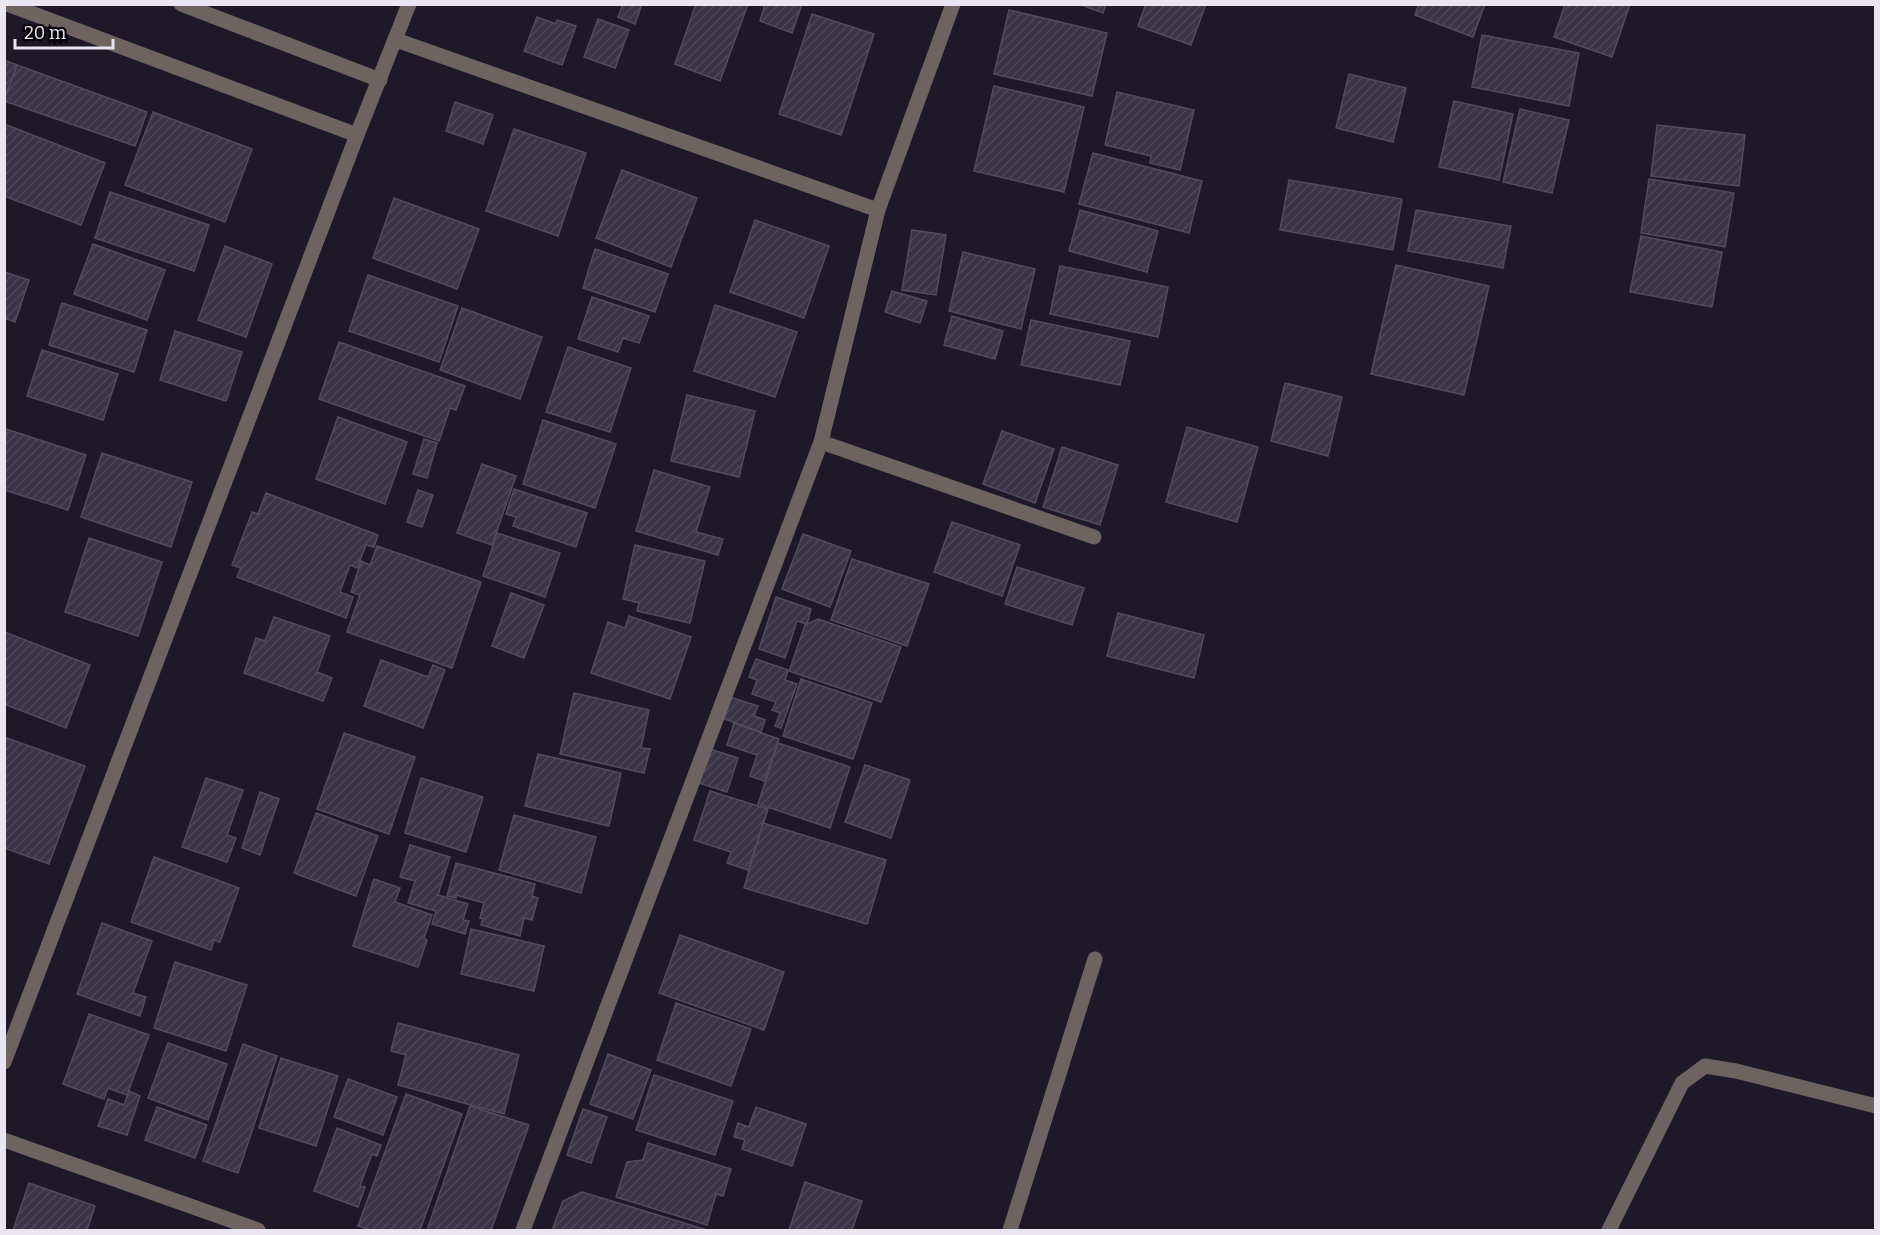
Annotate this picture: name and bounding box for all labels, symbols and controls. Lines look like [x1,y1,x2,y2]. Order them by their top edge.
scale bar [15,12,112,50]
text: 20 m [24,22,66,44]

